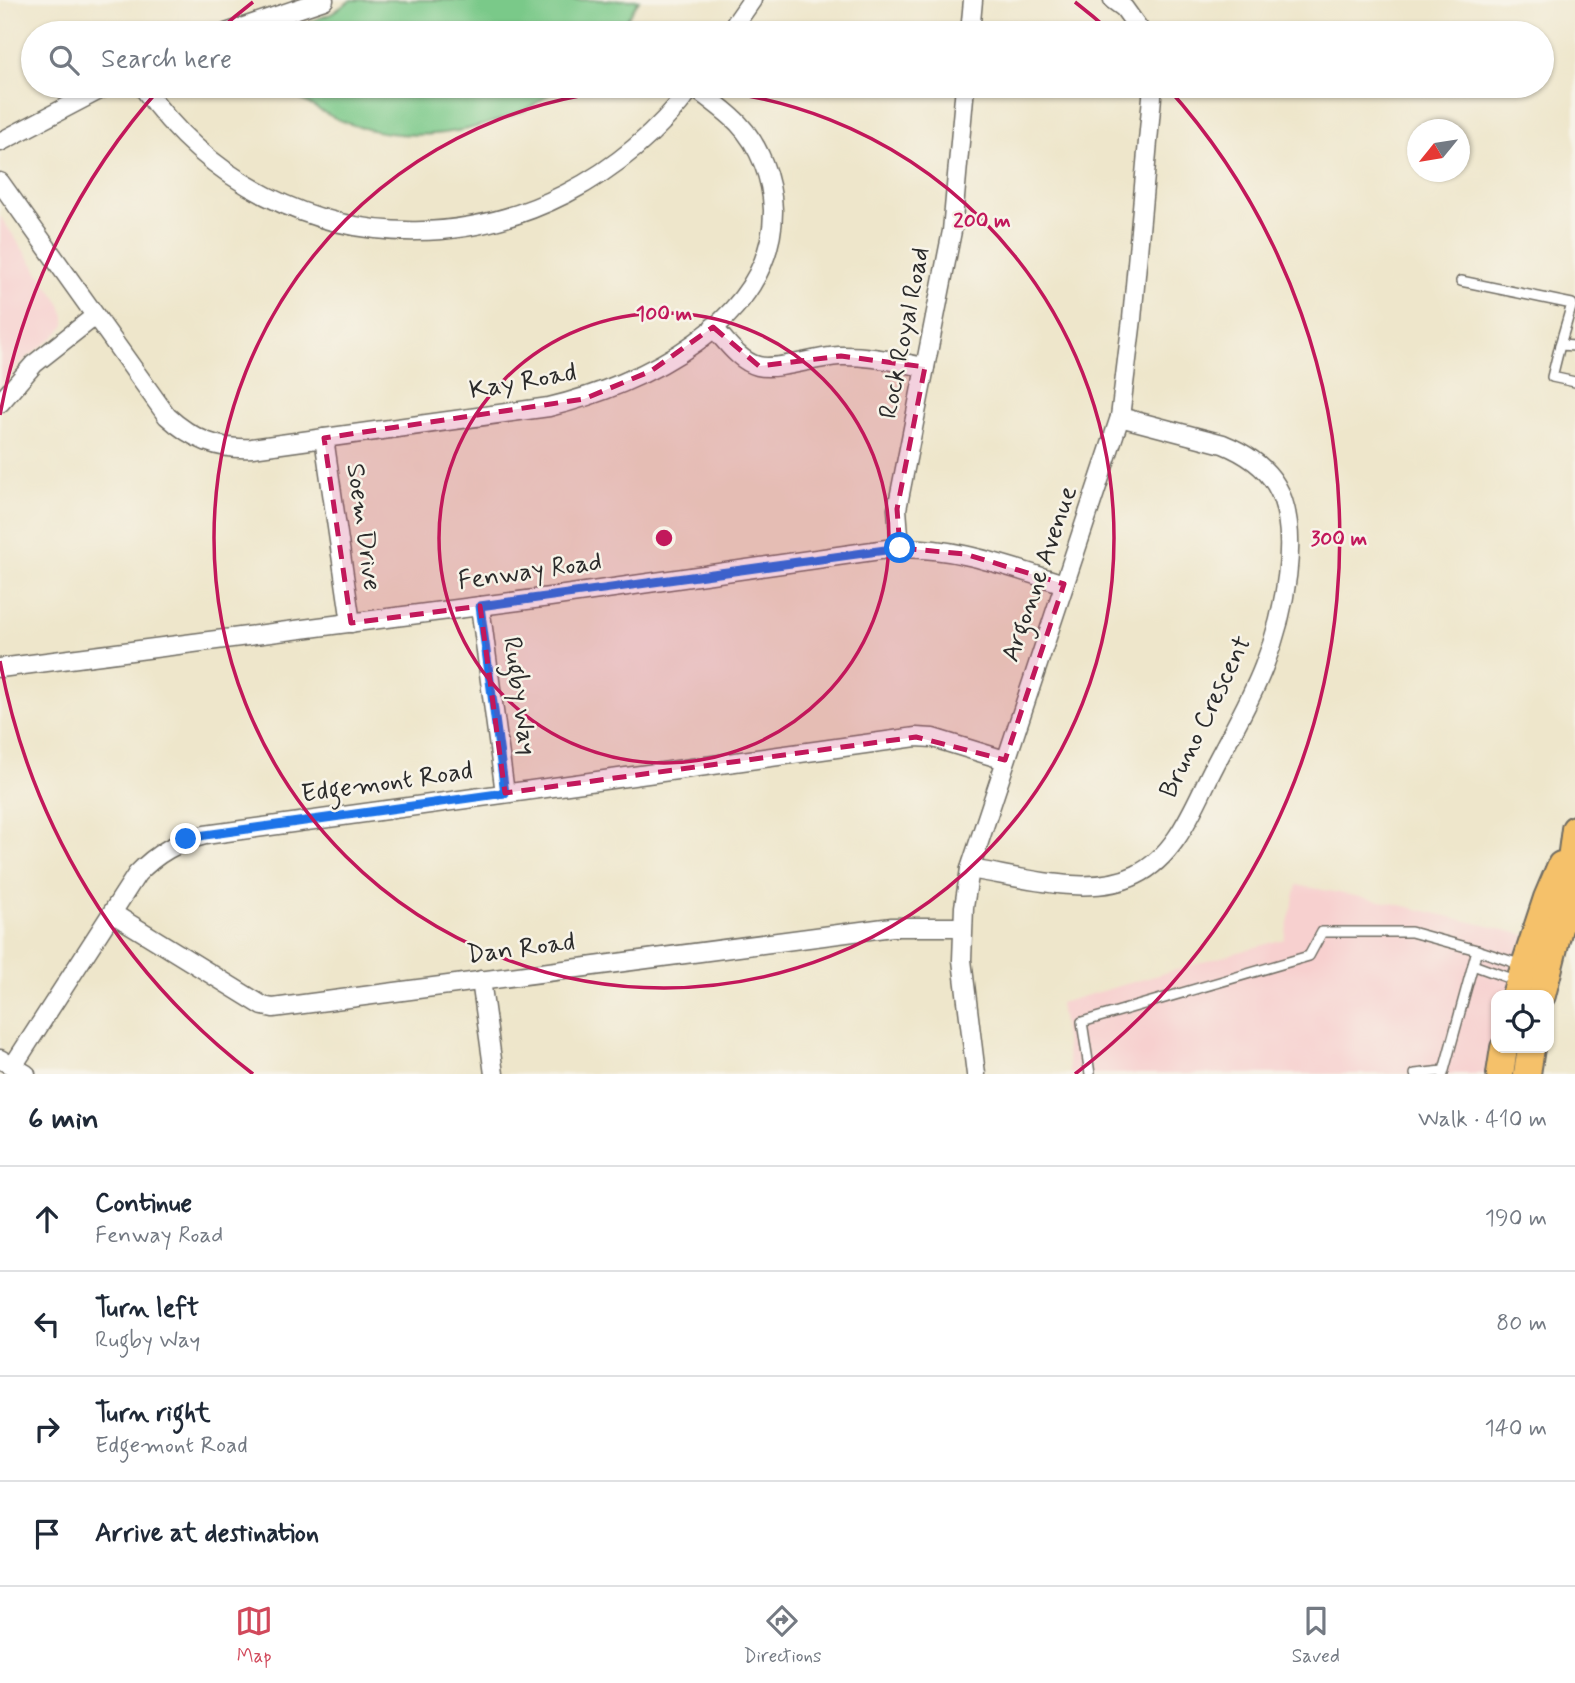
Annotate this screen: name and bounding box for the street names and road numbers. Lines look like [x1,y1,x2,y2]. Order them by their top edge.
street label: Rock Royal Road [872,244,938,422]
street label: Kay Road [467,356,579,408]
street label: Soem Drive [337,461,389,593]
street label: Argonne Avenue [994,481,1089,667]
street label: Fenway Road [456,545,604,599]
street label: Bruno Crescent [1152,630,1260,804]
street label: Rugby Way [491,635,544,758]
street label: Edgemont Road [299,754,475,815]
street label: Dan Road [465,925,577,973]

